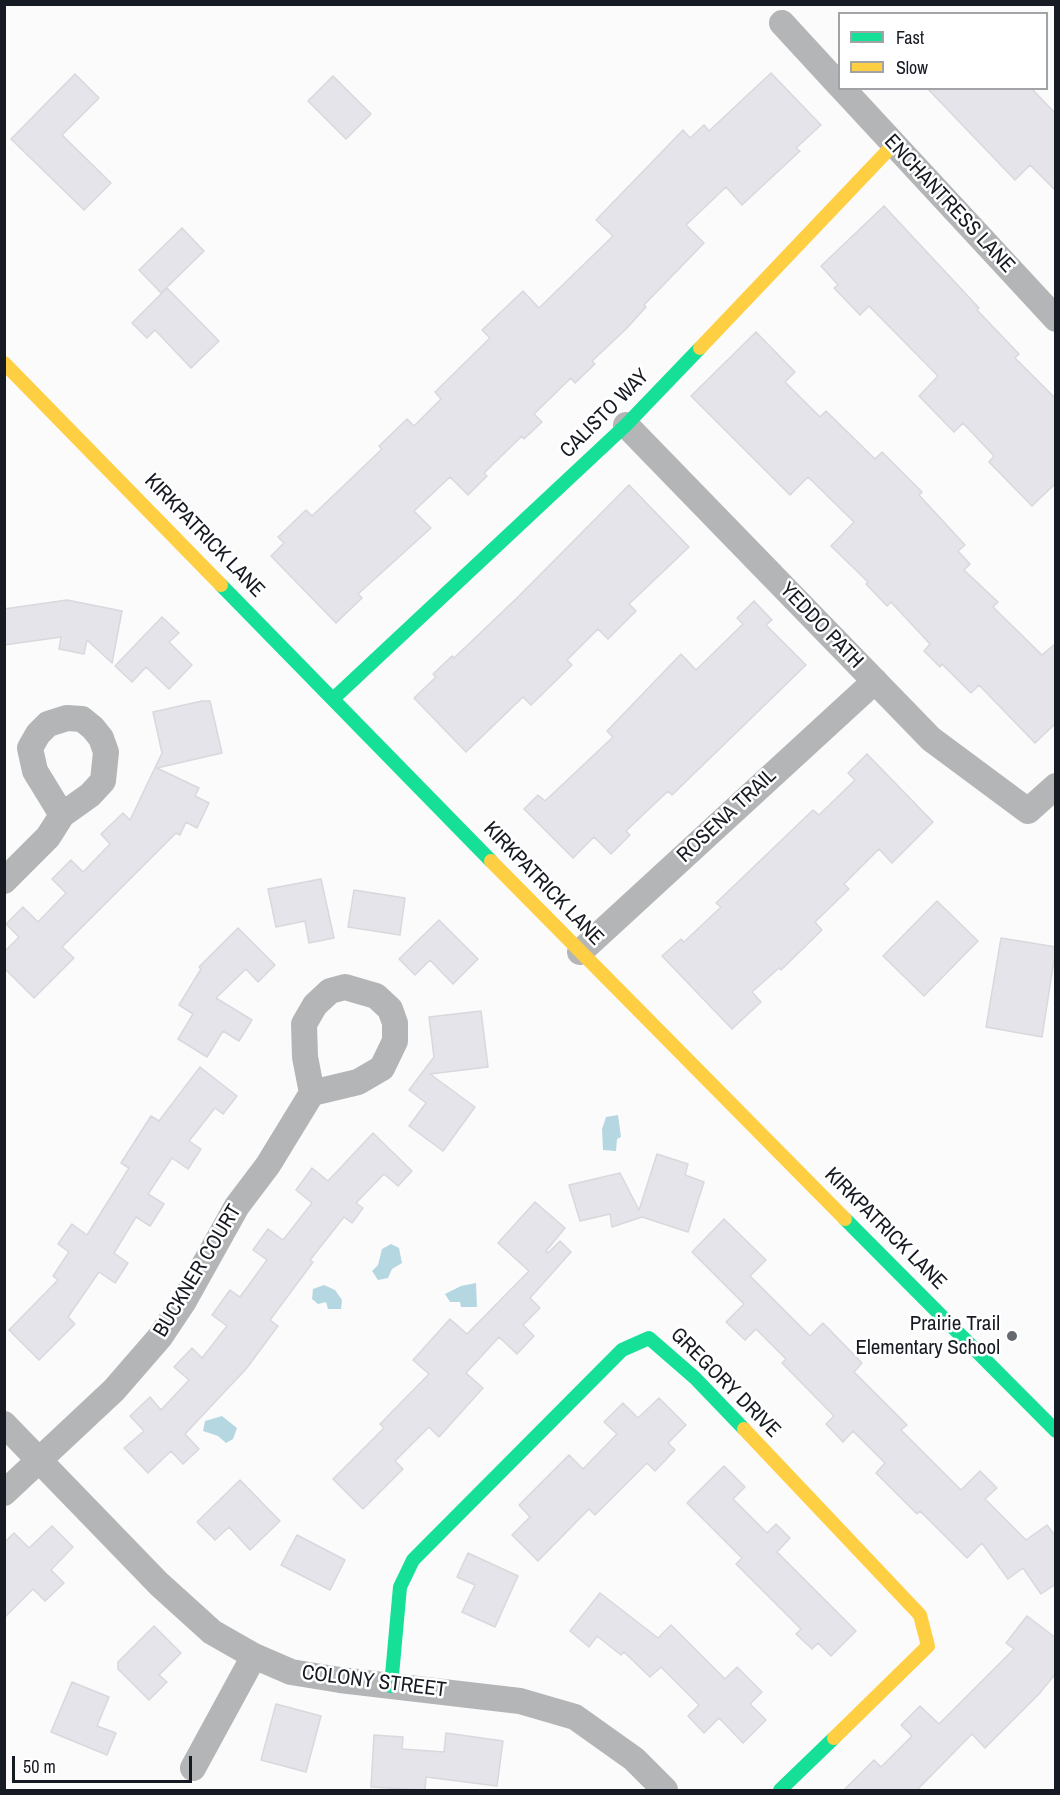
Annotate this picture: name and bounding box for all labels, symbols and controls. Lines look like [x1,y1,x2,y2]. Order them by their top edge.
legend [838,12,1048,90]
text: Fast [896,25,924,50]
text: Slow [896,55,928,80]
street label: ENCHANTRESS LANE [878,130,1020,278]
street label: CALISTO WAY [555,364,655,464]
street label: KIRKPATRICK LANE [139,469,269,603]
street label: YEDDO PATH [774,578,868,674]
street label: ROSENA TRAIL [672,764,782,868]
street label: KIRKPATRICK LANE [478,817,608,951]
street label: KIRKPATRICK LANE [819,1163,951,1295]
street label: BUCKNER COURT [149,1200,247,1342]
place label: Prairie Trail Elementary School [855,1311,1000,1361]
street label: GREGORY DRIVE [665,1323,785,1443]
marker: Prairie Trail Elementary School [1005,1329,1019,1343]
street label: COLONY STREET [300,1661,448,1703]
scale bar [15,1744,195,1782]
text: 50 m [23,1754,56,1779]

